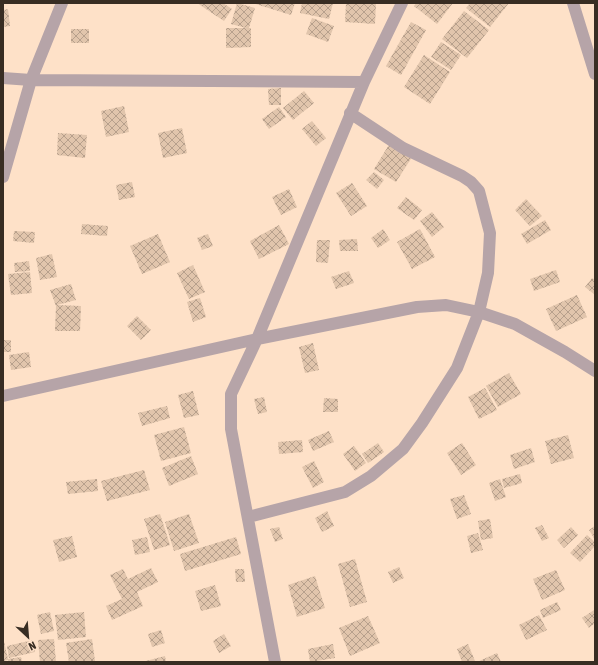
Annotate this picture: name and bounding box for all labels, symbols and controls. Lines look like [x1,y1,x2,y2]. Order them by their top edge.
north arrow [8,617,48,657]
text: N [27,639,38,653]

